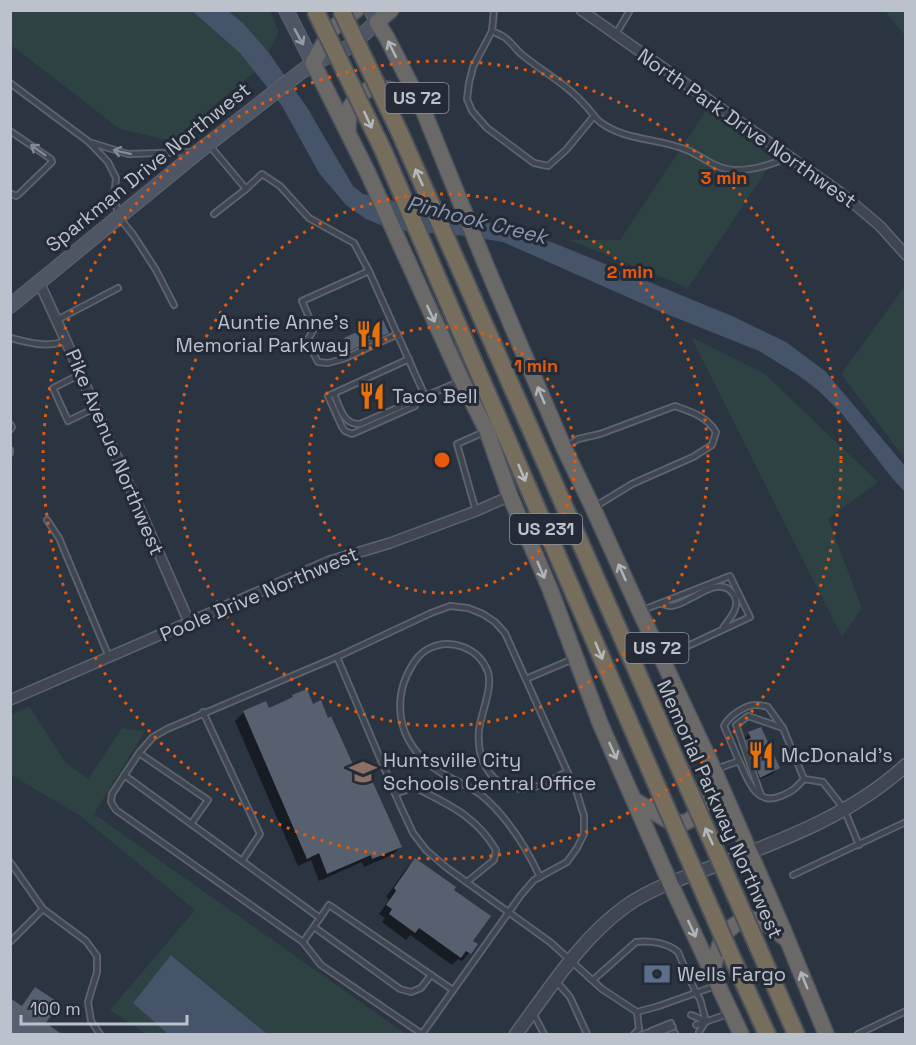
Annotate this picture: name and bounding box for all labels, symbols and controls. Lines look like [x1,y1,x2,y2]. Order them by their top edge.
one-way arrow [293,28,305,45]
one-way arrow [386,40,398,58]
street label: North Park Drive Northwest [633,42,861,214]
street label: Sparkman Drive Northwest [40,76,256,258]
road number: US 72 [386,83,448,113]
one-way arrow [363,110,375,128]
one-way arrow [30,144,46,156]
one-way arrow [113,146,132,157]
text: 3 min [701,166,747,189]
one-way arrow [413,168,425,186]
water label: Pinhook Creek [404,189,553,251]
text: 2 min [607,260,653,283]
one-way arrow [426,304,437,322]
place label: Auntie Anne's Memorial Parkway [175,309,349,358]
restaurant icon: Auntie Anne's Memorial Parkway [354,319,384,349]
street label: Pike Avenue Northwest [60,345,170,559]
text: 1 min [514,354,558,377]
restaurant icon: Taco Bell [357,381,387,411]
place label: Taco Bell [392,383,478,409]
one-way arrow [535,386,546,404]
centre of rings [432,450,452,470]
one-way arrow [516,463,528,481]
road number: US 231 [510,514,582,544]
street label: Poole Drive Northwest [156,540,362,648]
one-way arrow [536,560,548,578]
one-way arrow [616,564,627,582]
road number: US 72 [626,633,688,663]
one-way arrow [594,642,605,660]
street label: Memorial Parkway Northwest [651,676,789,942]
restaurant icon: McDonald's [746,740,776,770]
one-way arrow [608,742,619,760]
place label: McDonald's [781,742,893,768]
place label: Huntsville City Schools Central Office [383,747,596,796]
school or university icon: Huntsville City Schools Central Office [348,757,378,787]
one-way arrow [703,827,714,845]
one-way arrow [686,920,698,938]
bank icon: Wells Fargo [642,959,672,989]
place label: Wells Fargo [677,961,786,987]
one-way arrow [798,972,809,990]
scale bar [21,988,188,1026]
text: 100 m [30,997,81,1020]

